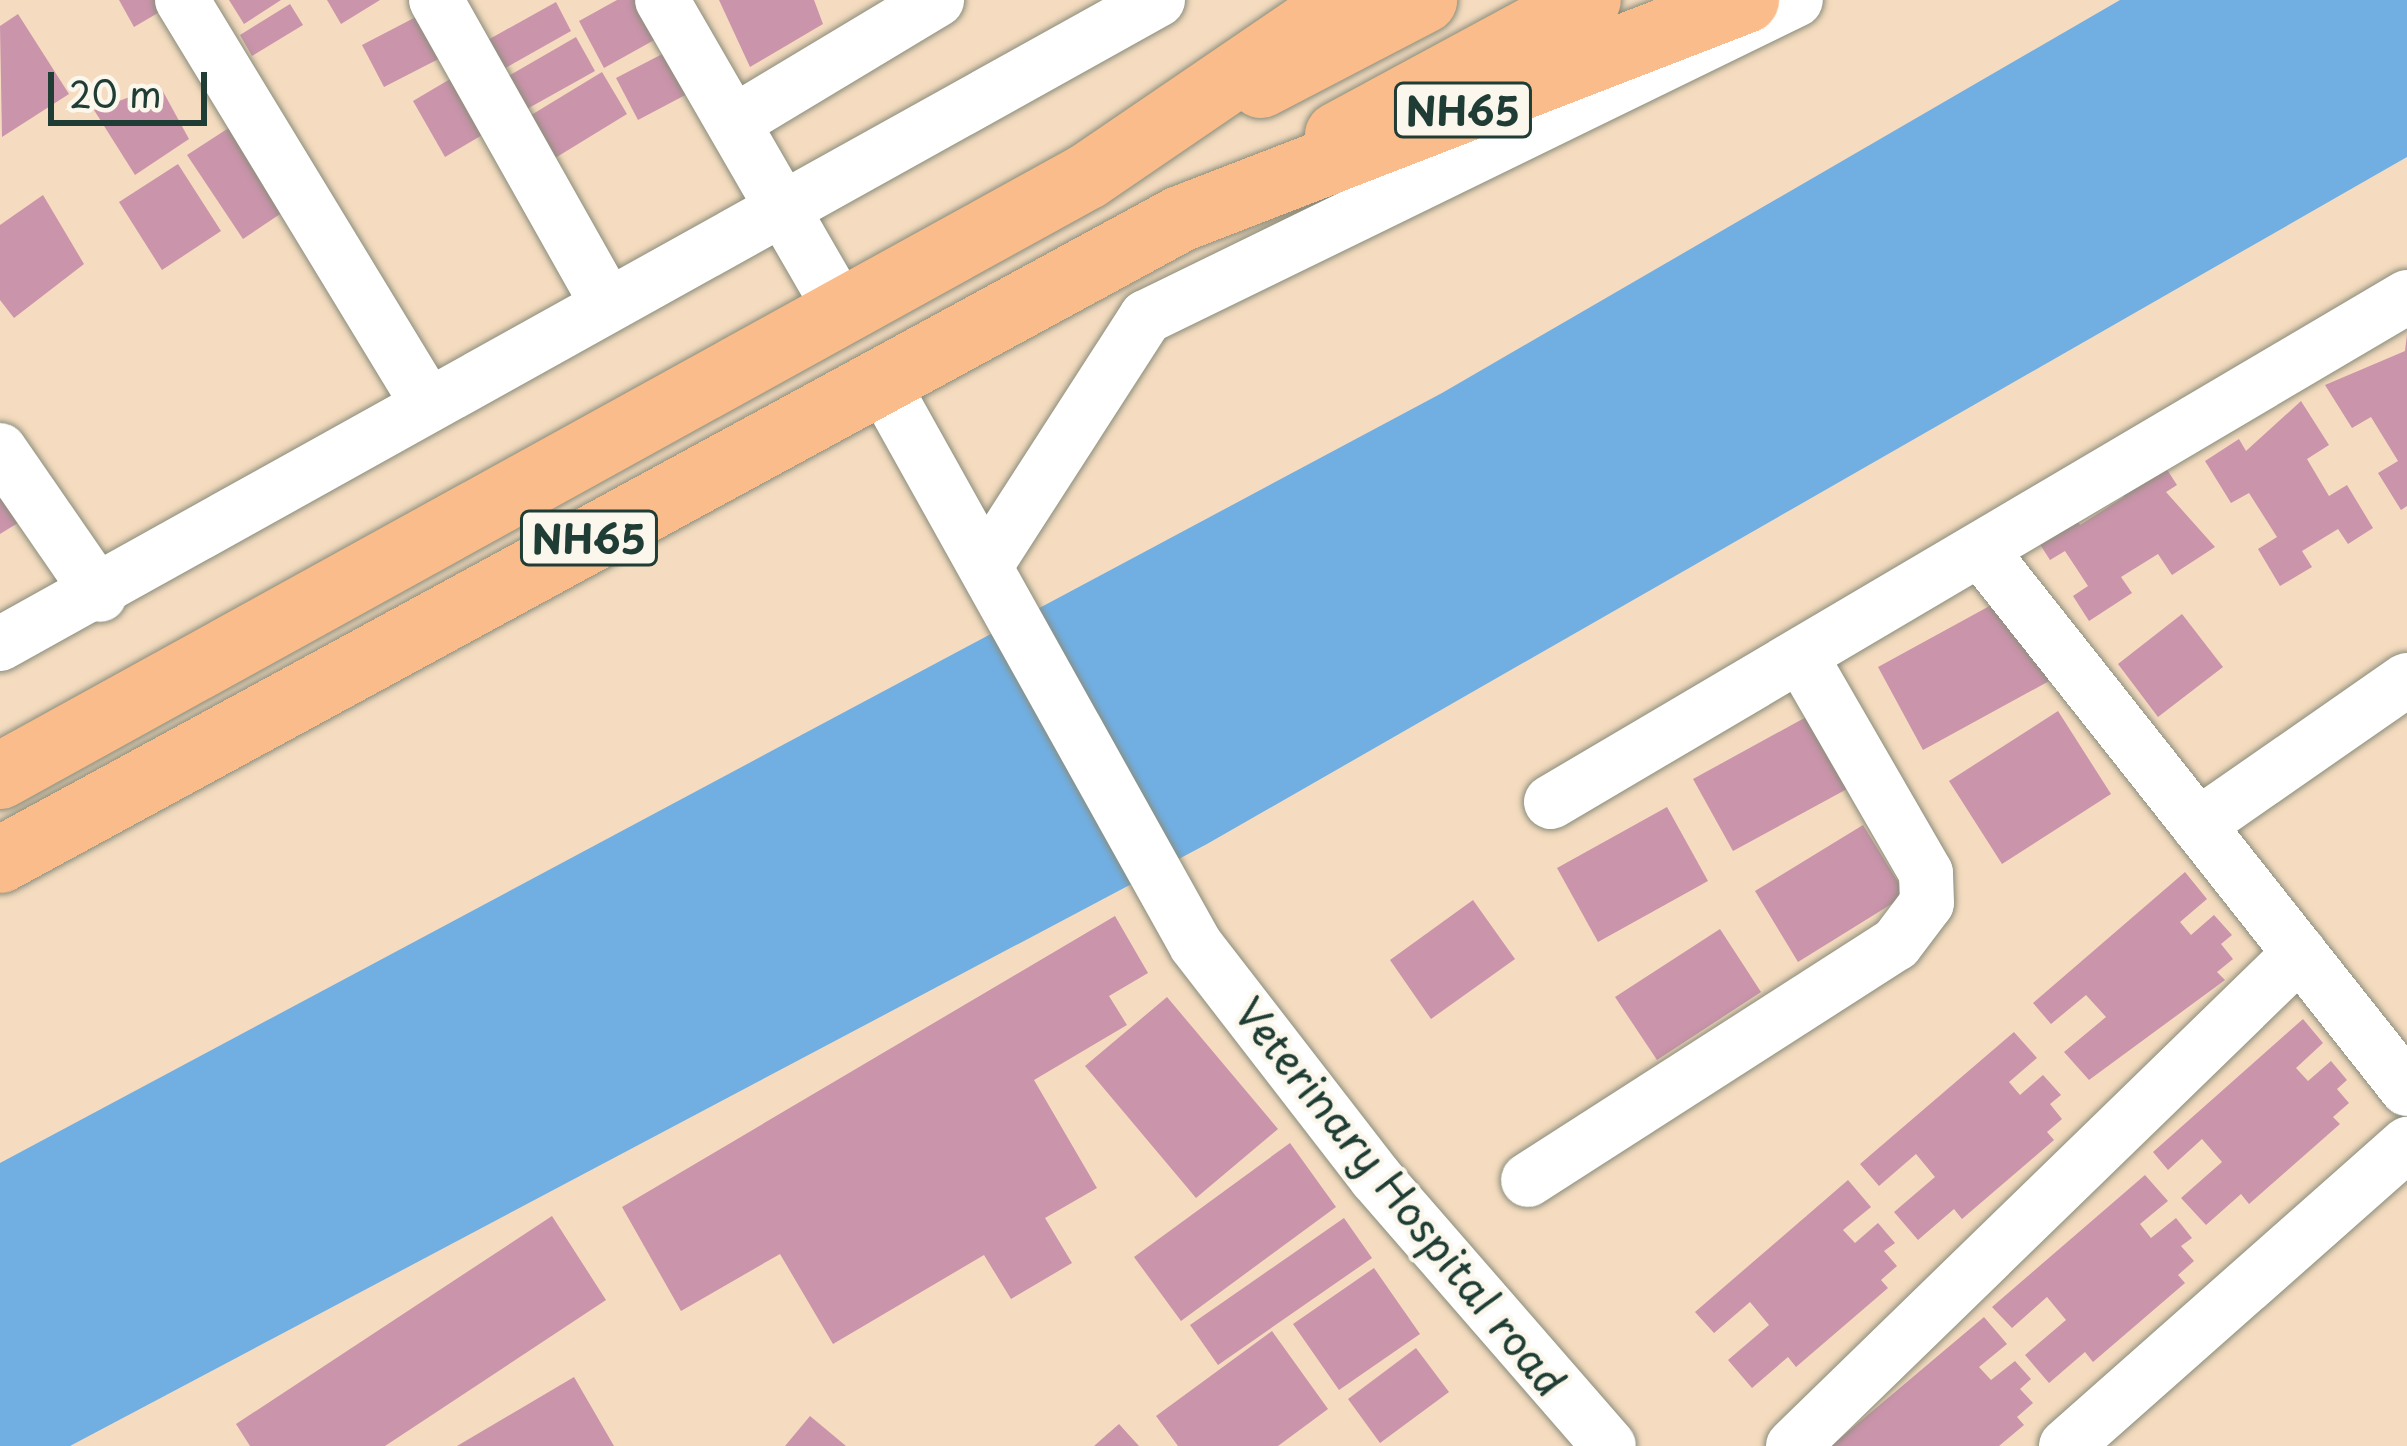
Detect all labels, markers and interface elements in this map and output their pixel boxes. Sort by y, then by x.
scale bar [54,48,213,122]
text: 20 m [69,66,162,120]
road number: NH65 [1391,77,1535,143]
road number: NH65 [517,505,661,571]
street label: Veterinary Hospital road [1225,987,1577,1405]

